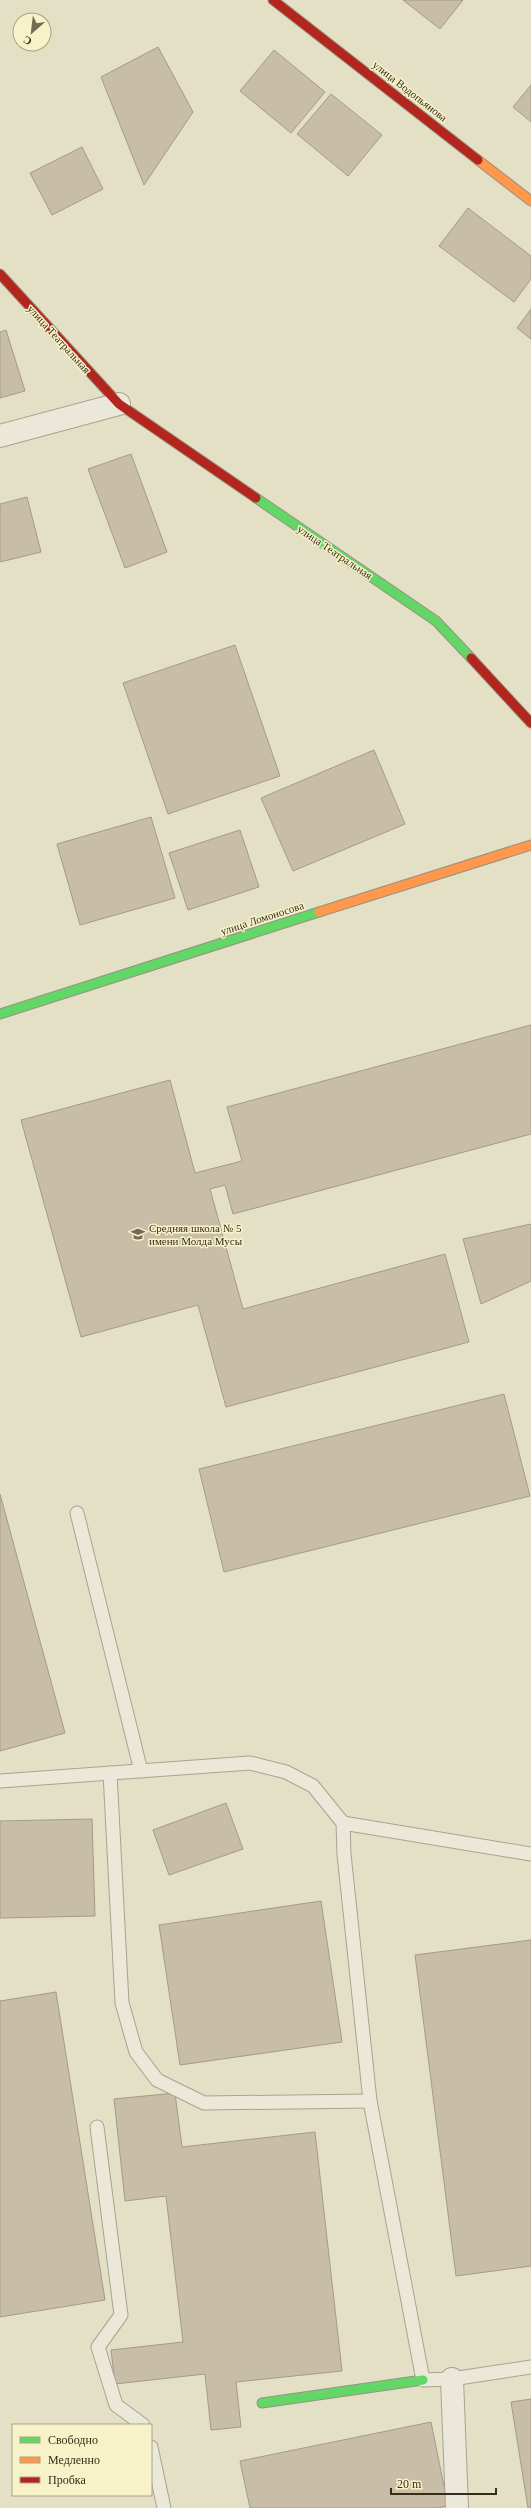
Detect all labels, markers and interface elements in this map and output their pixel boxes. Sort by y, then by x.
north arrow [12,12,52,52]
text: С [21,34,34,48]
street label: улица Водопьянова [371,58,450,124]
street label: улица Театральная [25,302,93,376]
street label: улица Театральная [295,523,375,581]
street label: улица Ломоносова [219,899,305,937]
place label: Средняя школа № 5 имени Молда Мусы [149,1222,243,1247]
school or university icon: Средняя школа № 5 имени Молда Мусы [130,1226,146,1242]
legend [12,2424,152,2496]
text: Свободно [48,2433,98,2447]
text: Медленно [48,2453,100,2467]
scale bar [391,2470,496,2496]
text: Пробка [48,2473,86,2487]
text: 20 m [397,2477,422,2491]

